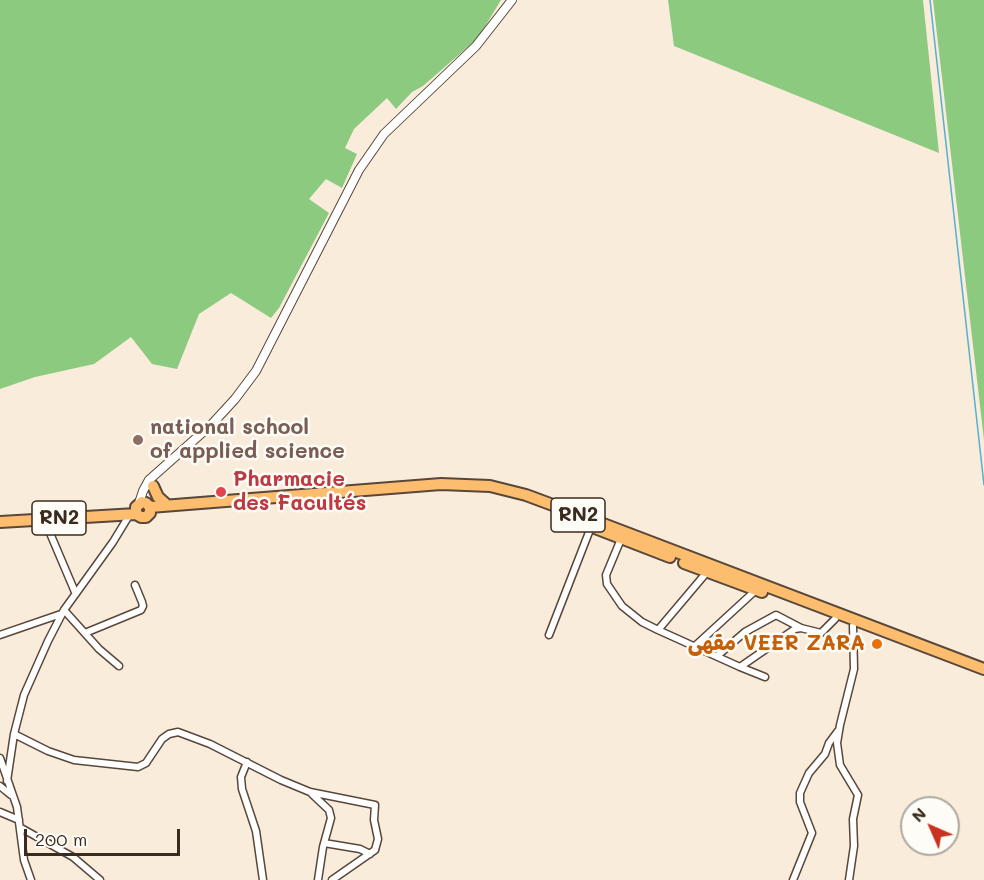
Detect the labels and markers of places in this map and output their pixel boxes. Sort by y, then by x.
place label: national school of applied science [150,415,345,465]
marker: national school of applied science [131,433,145,447]
place label: Pharmacie des Facultés [233,467,366,517]
marker: Pharmacie des Facultés [214,485,228,499]
place label: مقهى VEER ZARA [688,631,865,657]
marker: مقهى VEER ZARA [870,637,884,651]

